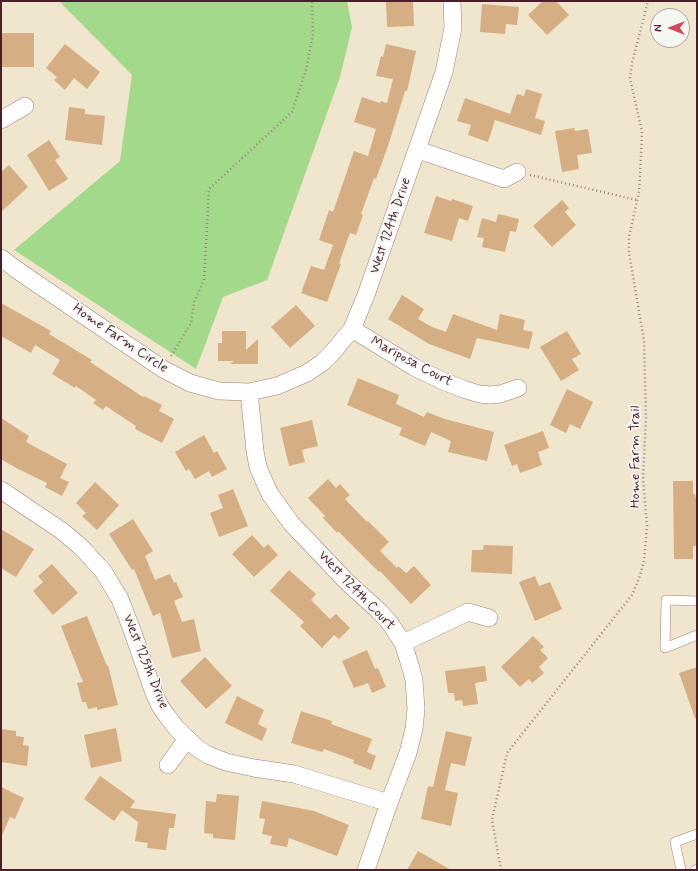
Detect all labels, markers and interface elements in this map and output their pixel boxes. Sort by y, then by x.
north arrow [650,8,690,48]
text: N [652,24,666,32]
street label: West 124th Drive [367,176,415,276]
street label: Home Farm Circle [69,301,171,377]
street label: Mariposa Court [367,333,455,391]
street label: Home Farm Trail [628,406,644,508]
street label: West 124th Court [314,548,398,634]
street label: West 125th Drive [118,612,172,712]

